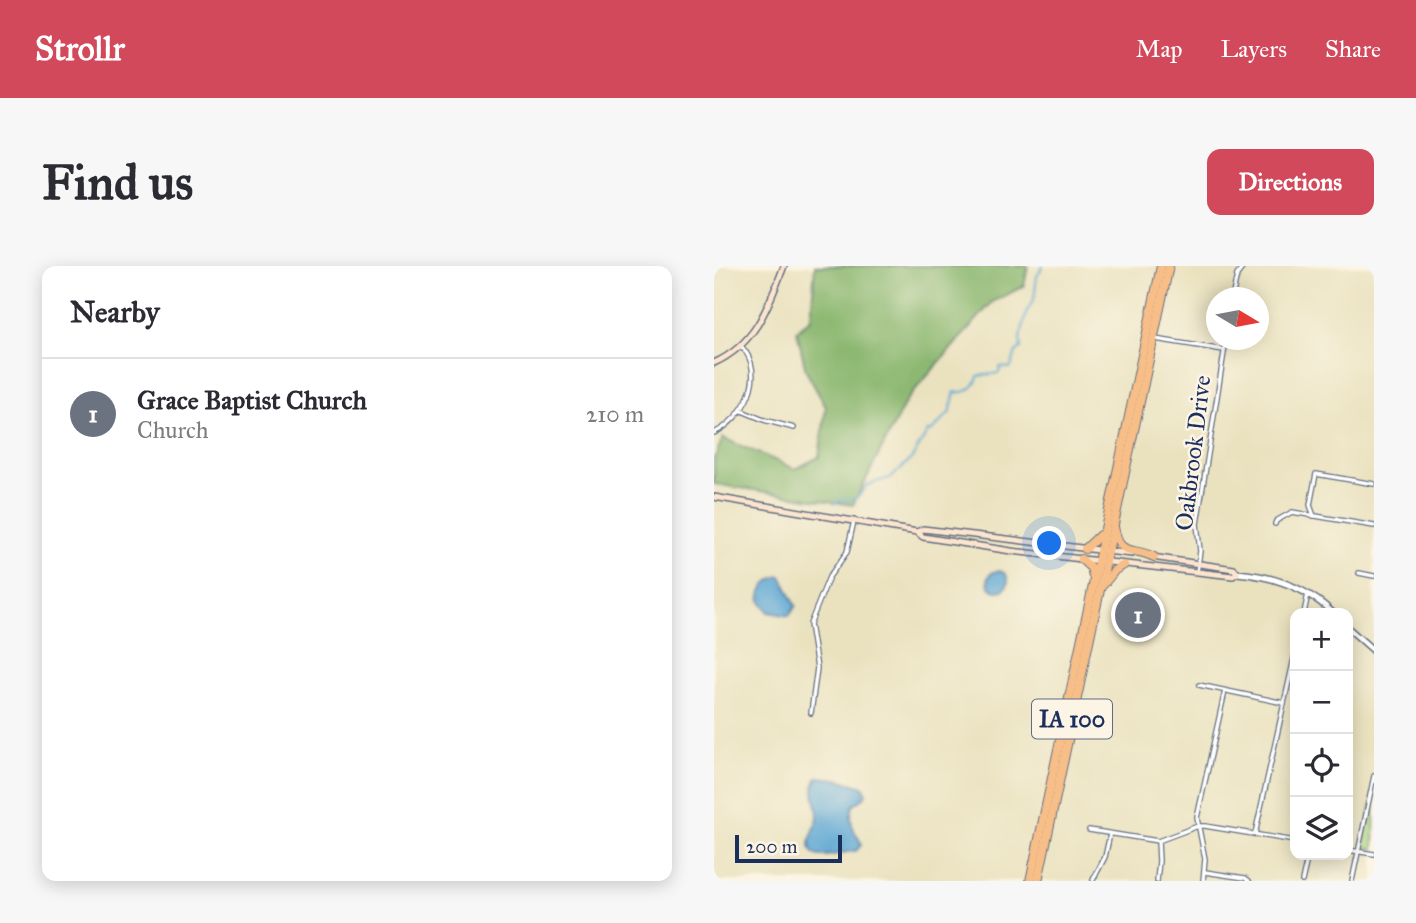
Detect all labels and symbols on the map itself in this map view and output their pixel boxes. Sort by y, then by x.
north arrow [1206,287,1269,350]
street label: Oakbrook Drive [1169,374,1217,532]
your location [1032,526,1066,560]
pin: 1 [1115,589,1161,641]
road number: IA 100 [1032,699,1112,738]
scale bar [735,832,842,864]

